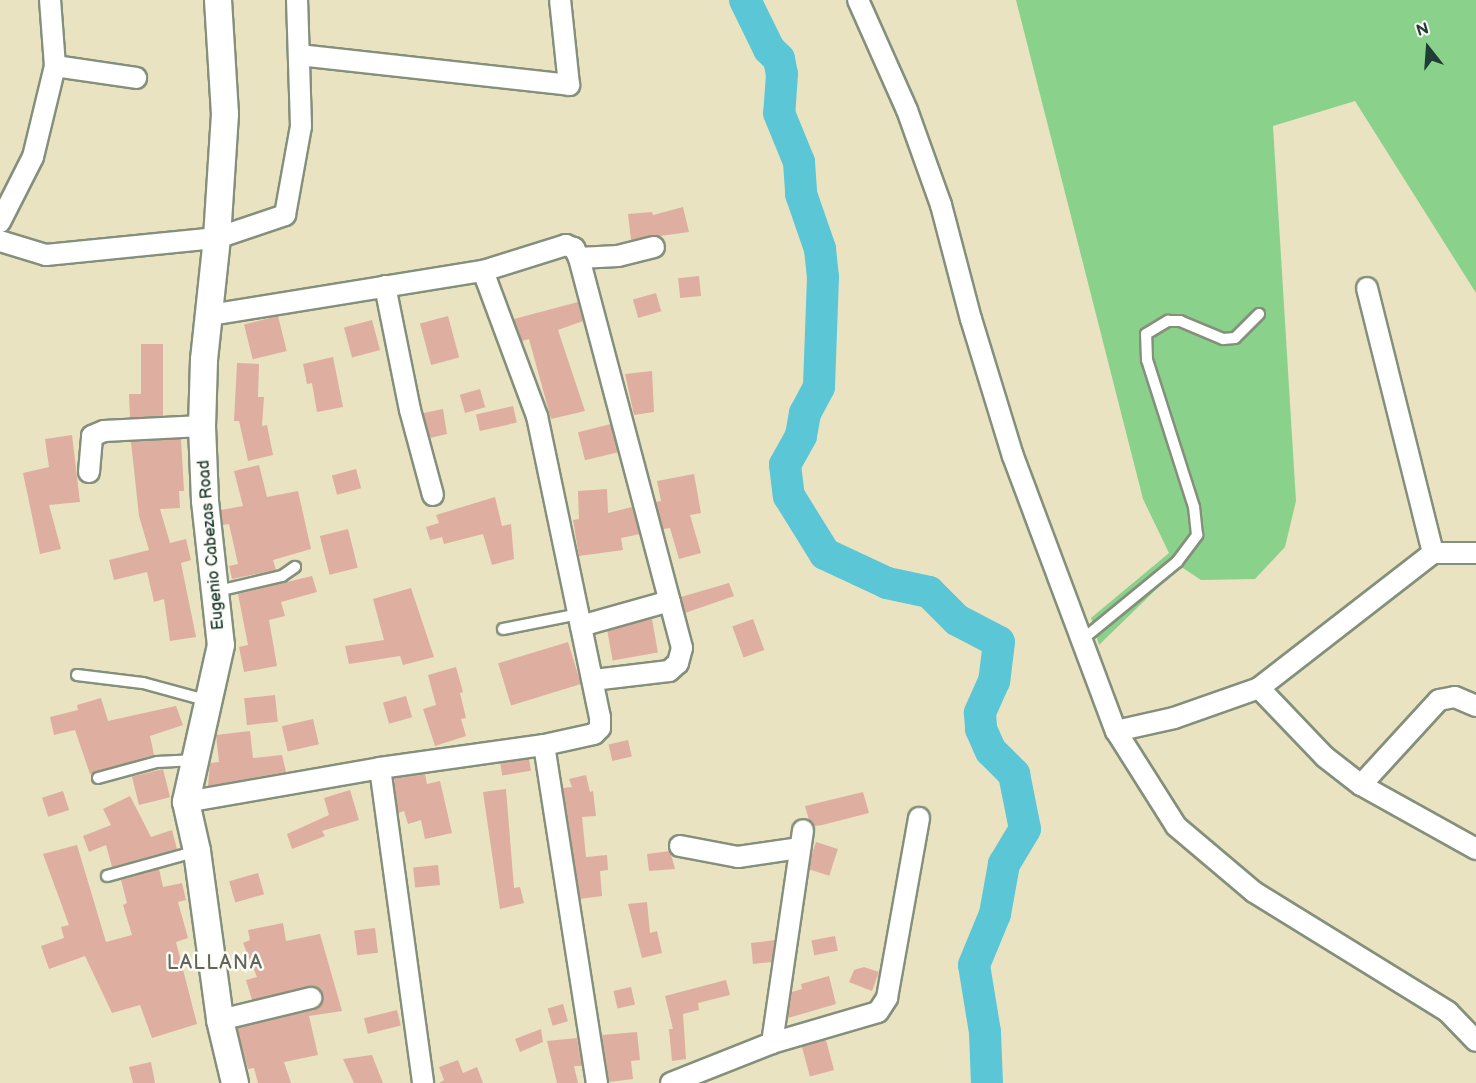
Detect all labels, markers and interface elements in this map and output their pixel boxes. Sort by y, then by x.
north arrow [1398,18,1458,78]
text: N [1414,19,1431,41]
street label: Eugenio Cabezas Road [195,459,229,631]
district label: LALLANA [167,951,263,975]

